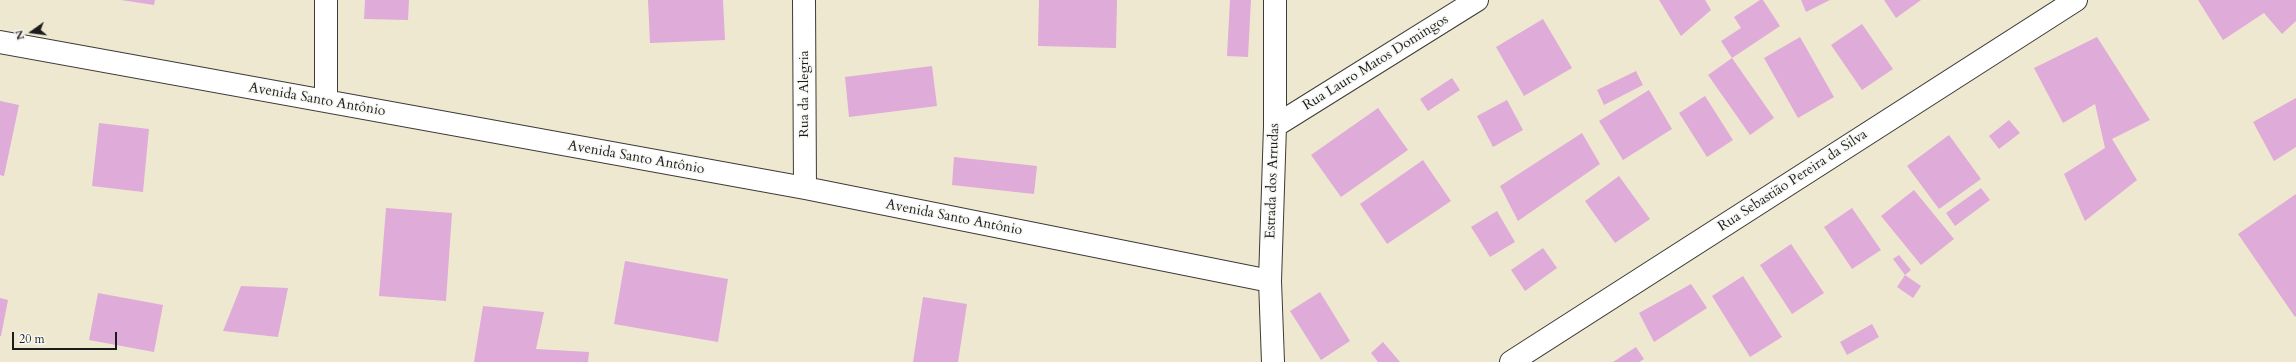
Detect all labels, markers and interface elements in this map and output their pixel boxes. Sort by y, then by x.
street label: Rua Lauro Matos Domingos [1300,11,1452,115]
north arrow [12,12,52,52]
text: N [11,29,28,41]
street label: Rua da Alegria [797,50,813,138]
street label: Avenida Santo Antônio [247,80,387,120]
street label: Estrada dos Arrudas [1263,123,1283,239]
street label: Rua Sebastião Pereira da Silva [1715,126,1871,236]
street label: Avenida Santo Antônio [566,138,706,178]
street label: Avenida Santo Antônio [884,197,1024,239]
scale bar [14,324,119,350]
text: 20 m [19,331,45,347]

